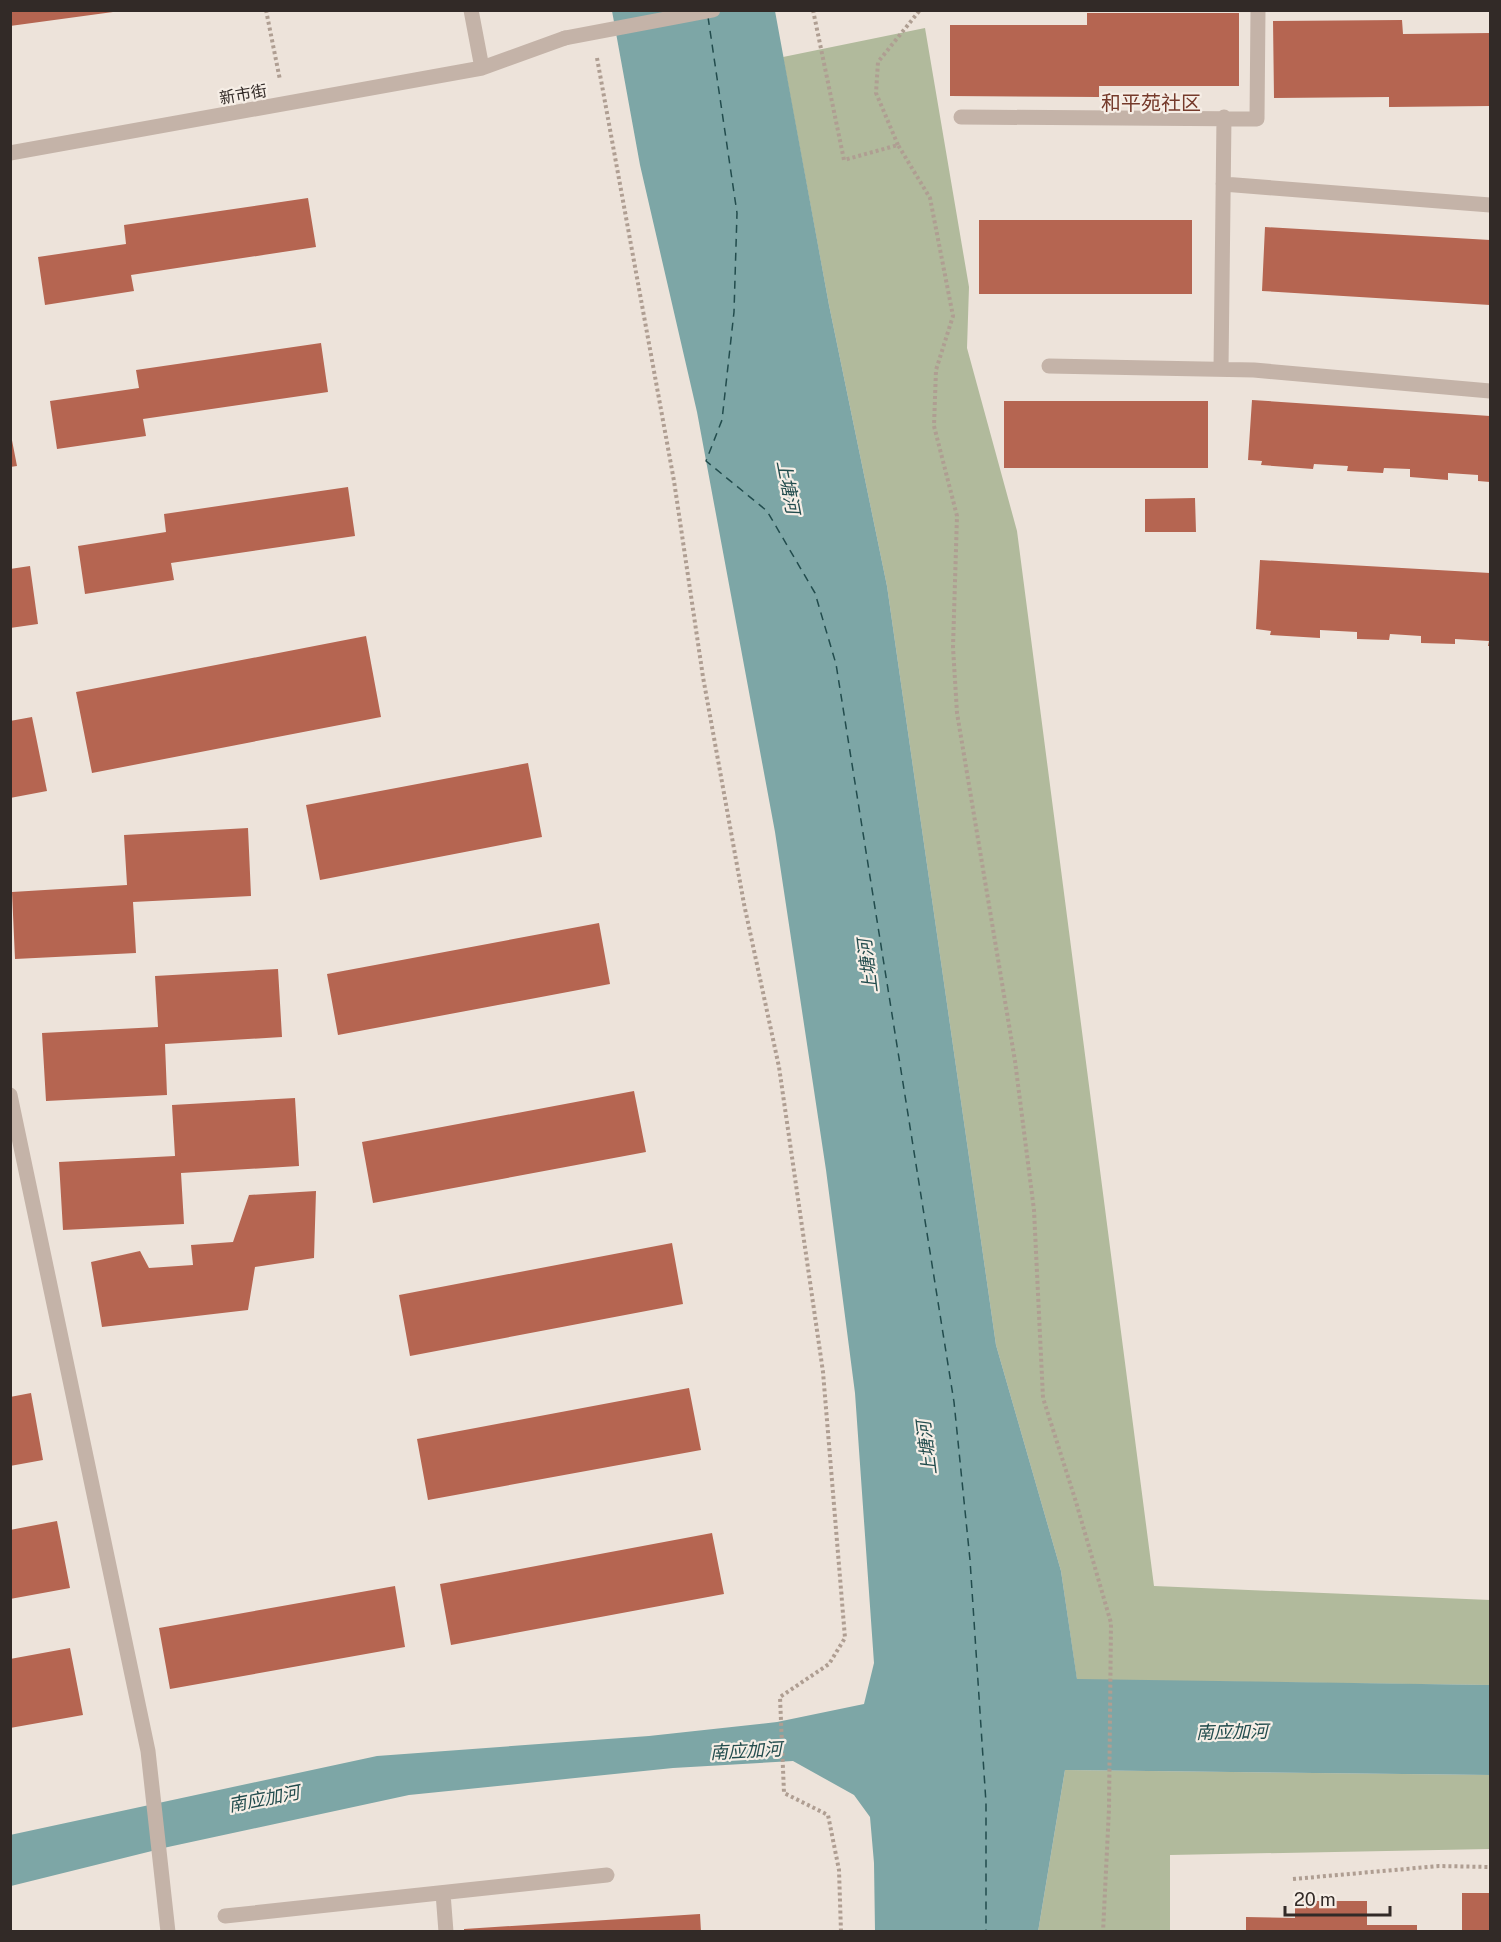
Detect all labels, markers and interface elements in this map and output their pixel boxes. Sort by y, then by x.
street label: 新市街 [218,81,268,108]
district label: 和平苑社区 [1101,91,1201,115]
water label: 上塘河 [773,458,805,518]
water label: 上塘河 [853,935,881,994]
water label: 上塘河 [912,1417,940,1476]
water label: 南应加河 [1196,1720,1271,1743]
water label: 南应加河 [709,1738,785,1763]
water label: 南应加河 [227,1781,304,1816]
scale bar [1285,1879,1390,1917]
text: 20 m [1294,1889,1336,1910]

